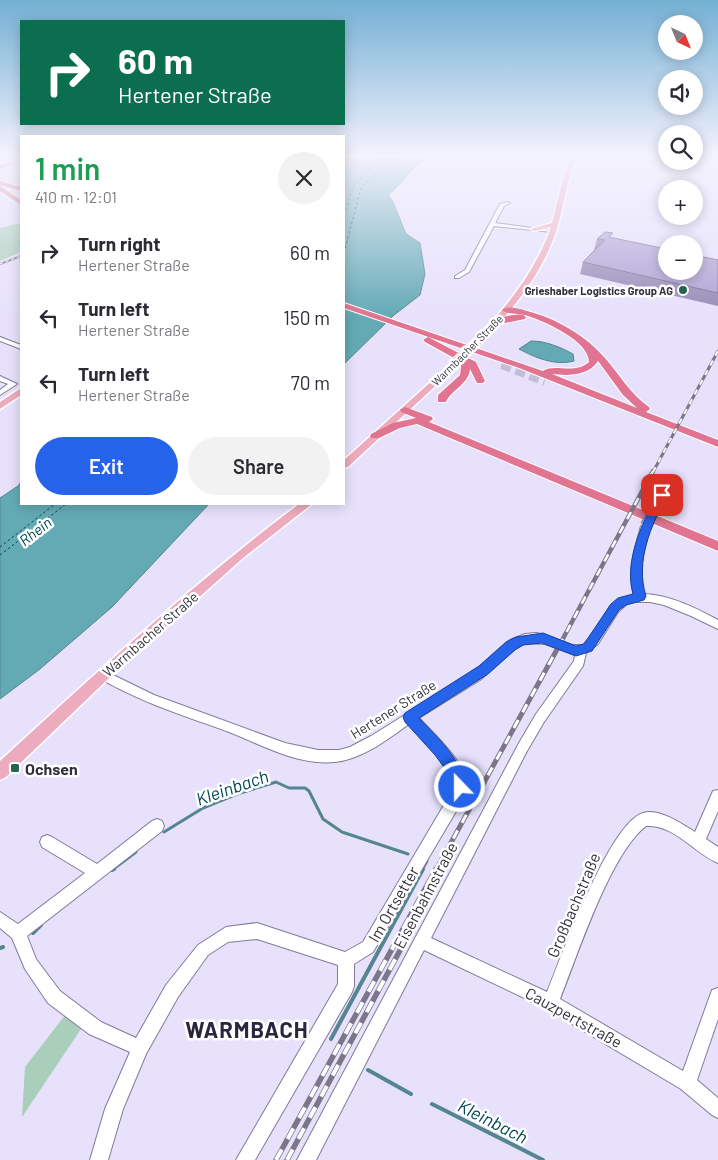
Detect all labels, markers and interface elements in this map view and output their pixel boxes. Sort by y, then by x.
north arrow [658,15,702,60]
map controls [658,15,703,280]
text: 60 m [118,39,193,81]
icon: right [35,40,100,105]
button: sound [658,70,703,115]
text: Hertener Straße [118,81,272,107]
button: search [658,125,703,170]
text: 1 min [35,150,100,186]
button: close [278,152,330,204]
button: + [658,180,703,225]
text: 410 m · 12:01 [35,187,117,206]
text: Turn right [78,232,160,255]
button: − [658,235,703,280]
icon: right [35,239,63,267]
text: 60 m [290,241,330,264]
text: Hertener Straße [78,255,190,274]
place label: Grieshaber Logistics Group AG [525,284,673,297]
marker: Grieshaber Logistics Group AG [677,284,689,296]
text: Turn left [78,297,149,320]
icon: left [35,304,63,332]
text: 150 m [283,306,330,329]
street label: Warmbacher Straße [429,312,505,388]
text: Hertener Straße [78,320,190,339]
text: Turn left [78,362,149,385]
icon: left [35,369,63,397]
text: 70 m [291,371,330,394]
text: Hertener Straße [78,385,190,404]
button: Exit [35,437,178,495]
button: Share [188,437,330,495]
pin [641,474,683,516]
icon: arrive [648,481,676,509]
water label: Rhein [15,513,55,549]
street label: Warmbacher Straße [99,588,201,680]
street label: Hertener Straße [347,676,439,742]
place label: Ochsen [25,759,78,778]
position arrow [433,760,485,812]
marker: Ochsen [9,762,21,774]
water label: Kleinbach [193,764,271,810]
street label: Eisenbahnstraße [389,839,461,951]
street label: Großbachstraße [542,850,604,960]
street label: Im Ortsetter [364,863,422,945]
street label: Cauzpertstraße [522,983,626,1051]
district label: WARMBACH [185,1016,309,1042]
water label: Kleinbach [454,1094,532,1148]

